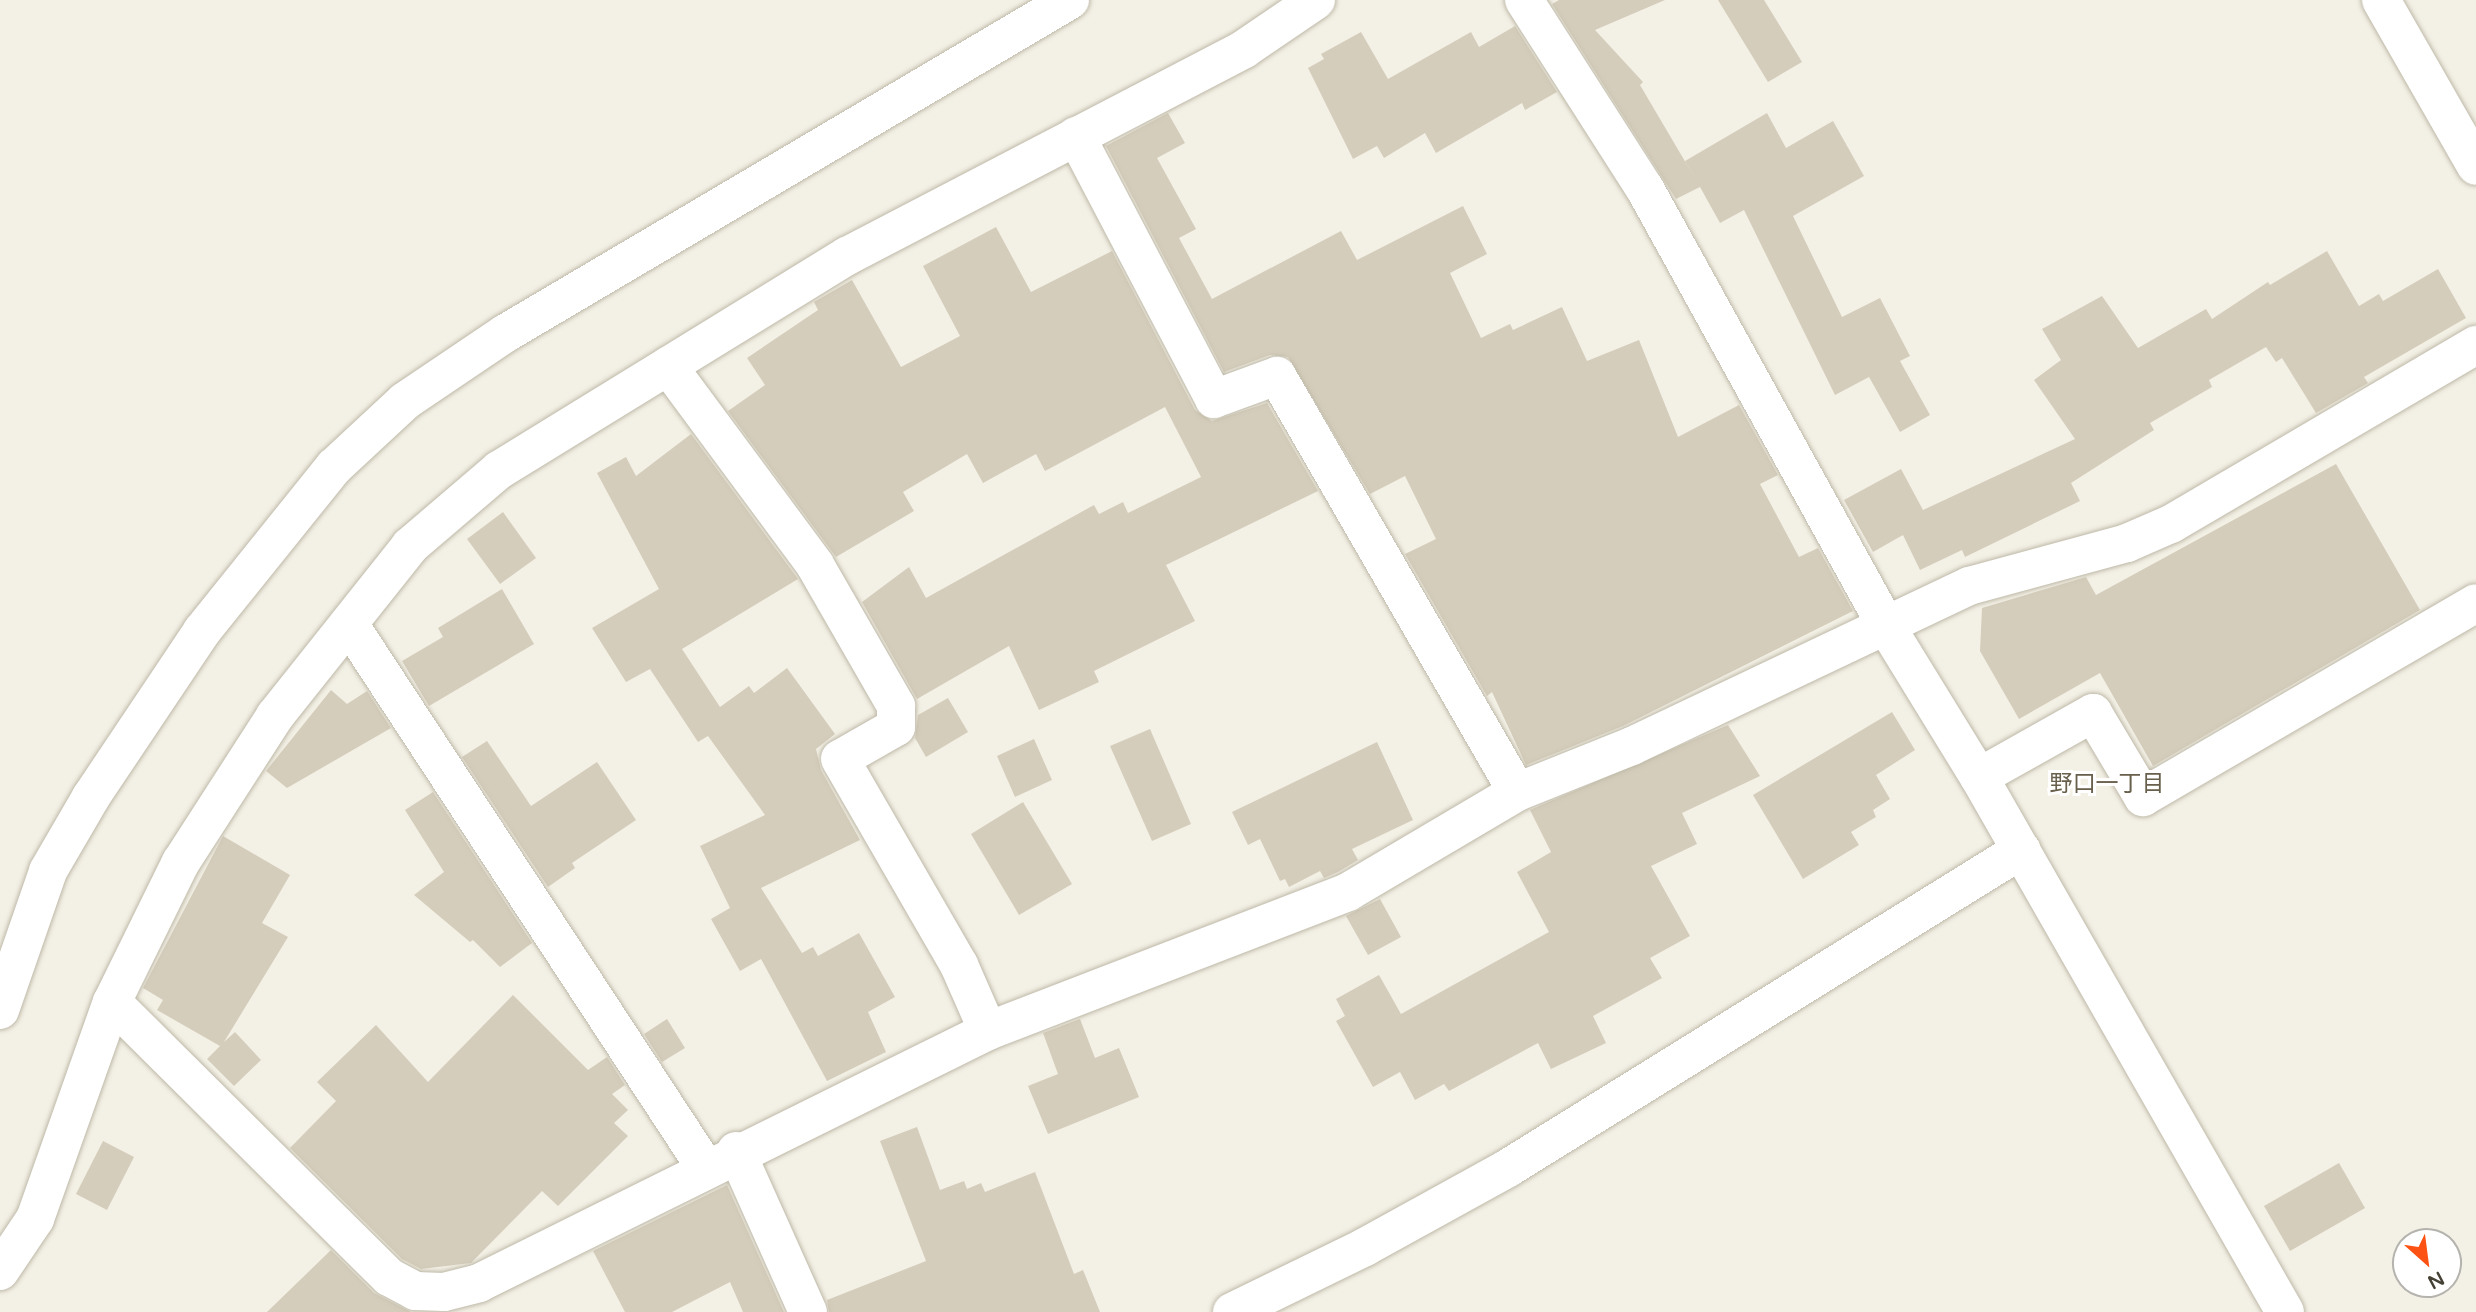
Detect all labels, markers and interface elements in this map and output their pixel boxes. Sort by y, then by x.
district label: 野口一丁目 [2050,770,2164,798]
north arrow [2392,1228,2462,1298]
text: N [2424,1266,2448,1293]

